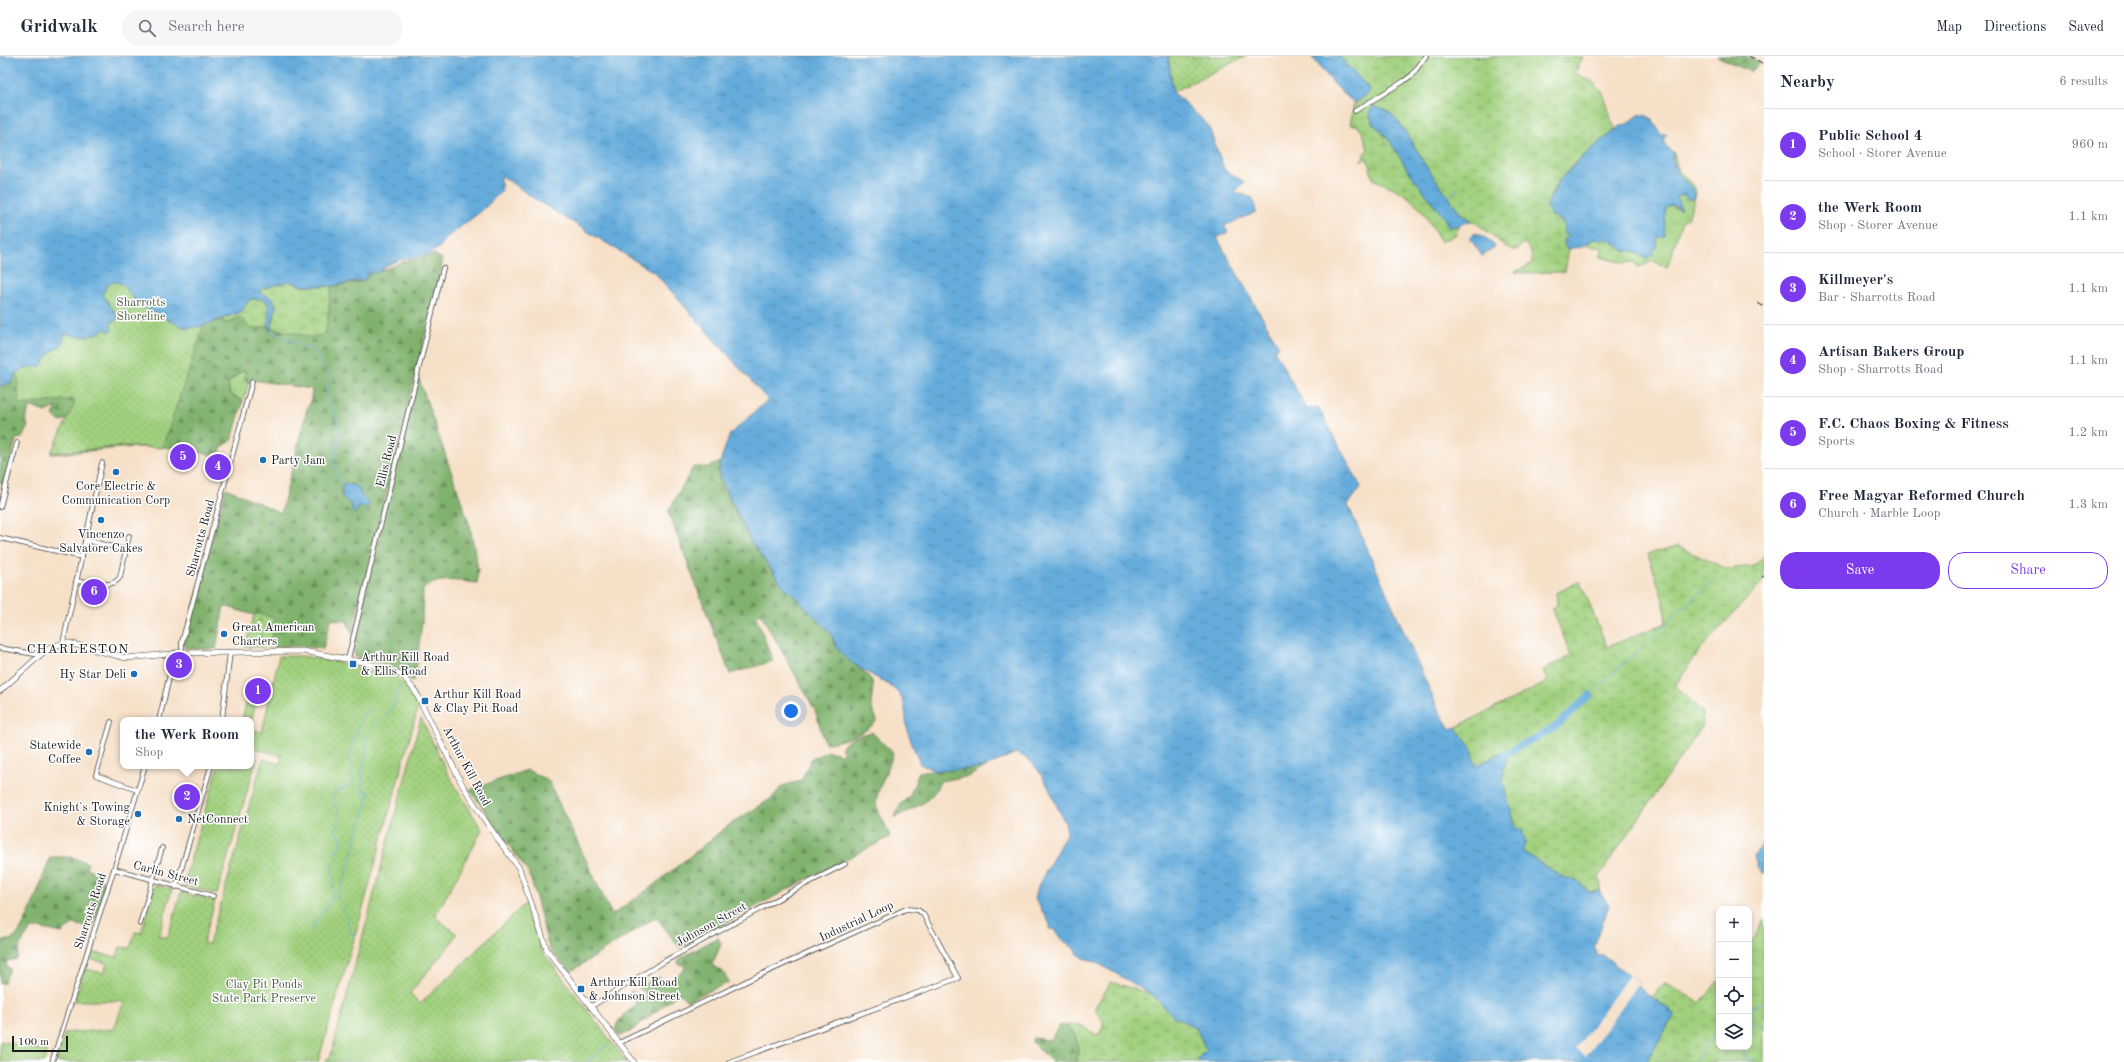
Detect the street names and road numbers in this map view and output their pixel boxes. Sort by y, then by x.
street label: Ellis Road [375,434,399,489]
street label: Sharrotts Road [185,498,217,578]
street label: Arthur Kill Road [440,725,492,808]
street label: Carlin Street [132,859,200,888]
street label: Sharrotts Road [73,872,109,951]
street label: Industrial Loop [818,900,895,944]
street label: Johnson Street [674,901,749,949]

